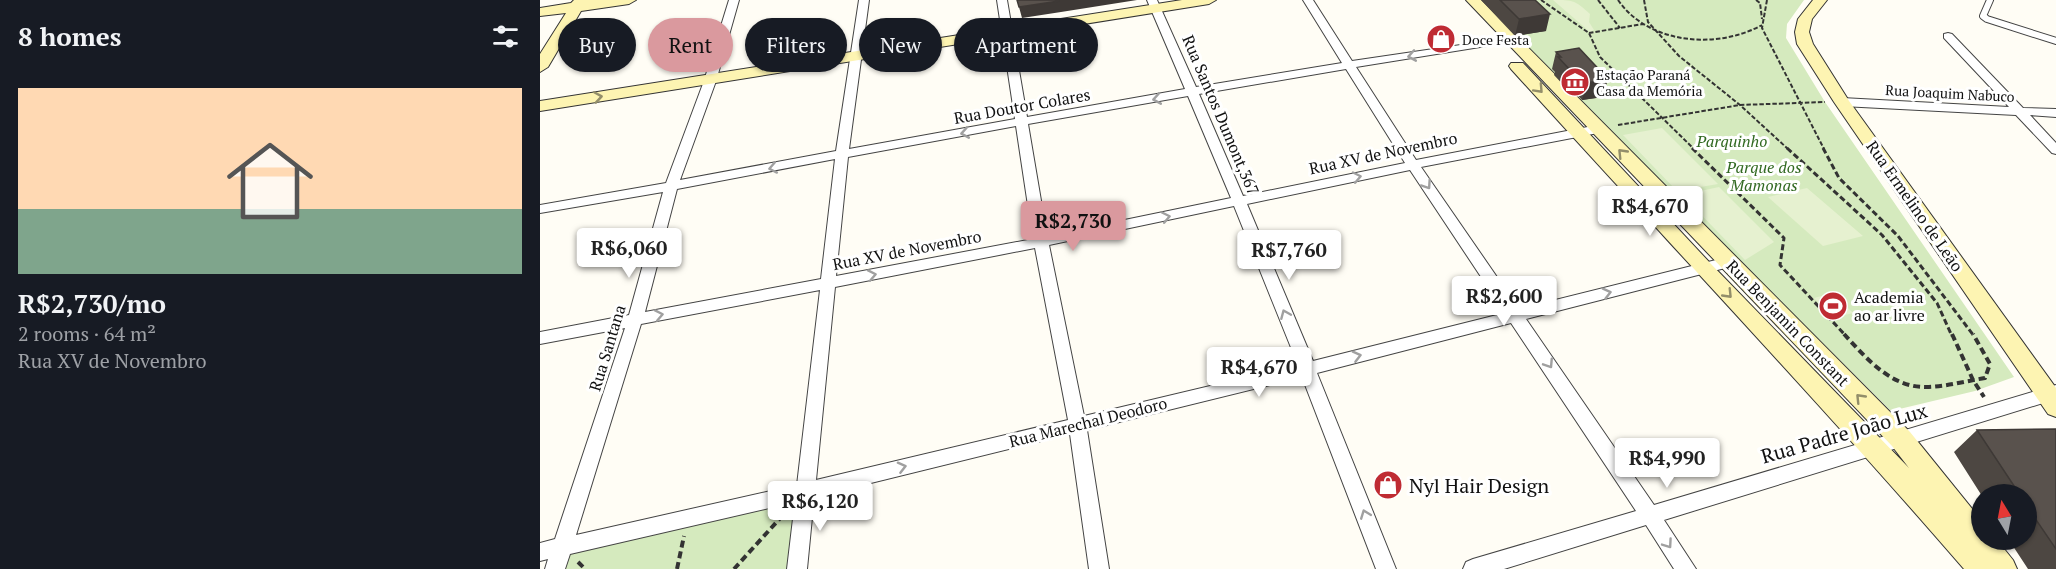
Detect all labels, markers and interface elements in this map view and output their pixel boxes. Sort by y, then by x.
chip: Buy [558,18,636,72]
chip: Rent [648,18,733,72]
chip: Filters [745,18,847,72]
chip: New [859,18,942,72]
chip: Apartment [954,18,1098,72]
text: 8 homes [18,19,122,53]
icon: filters [489,20,522,53]
shop icon: Doce Festa [1425,23,1457,55]
place label: Doce Festa [1462,30,1529,49]
street label: Rua Santos Dumont,367 [1177,32,1265,198]
one-way arrow [1407,49,1416,61]
place label: Estação Paraná Casa da Memória [1596,65,1703,100]
museum icon: Estação Paraná Casa da Memória [1559,66,1591,98]
street label: Rua Joaquim Nabuco [1885,80,2015,106]
one-way arrow [1531,81,1542,92]
street label: Rua Doutor Colares [952,83,1092,129]
one-way arrow [593,92,602,104]
one-way arrow [1153,92,1163,105]
one-way arrow [961,126,971,139]
icon: home [216,127,324,235]
street label: Rua XV de Novembro [1307,127,1459,179]
park label: Parquinho [1696,130,1767,152]
street label: Rua Ermelino de Leão [1862,136,1969,276]
one-way arrow [1618,149,1629,160]
park label: Parque dos Mamonas [1725,156,1802,196]
one-way arrow [769,161,779,174]
one-way arrow [1351,171,1361,184]
one-way arrow [1420,178,1431,189]
pin: R$4,670 [1595,186,1705,237]
text: R$4,670 [1612,192,1688,219]
pin: R$2,730 [1018,201,1128,252]
text: R$2,730 [1035,207,1111,234]
one-way arrow [1161,211,1171,224]
street label: Rua XV de Novembro [831,225,983,275]
pin: R$6,060 [574,228,684,279]
pin: R$7,760 [1234,230,1344,281]
text: R$6,060 [591,234,667,261]
text: R$7,760 [1251,236,1327,263]
street label: Rua Benjamin Constant [1722,255,1854,391]
one-way arrow [866,269,876,282]
pin: R$2,600 [1449,276,1559,327]
text: R$2,600 [1466,282,1542,309]
text: R$2,730/mo [18,286,166,320]
place label: Academia ao ar livre [1854,286,1925,326]
one-way arrow [1721,287,1732,297]
one-way arrow [1602,288,1612,301]
sports icon: Academia ao ar livre [1817,290,1849,322]
street label: Rua Santana [583,302,631,394]
one-way arrow [654,309,664,322]
one-way arrow [1280,309,1292,320]
text: 2 rooms · 64 m² [18,320,156,347]
text: Rua XV de Novembro [18,347,207,374]
pin: R$4,670 [1204,347,1314,398]
one-way arrow [1352,351,1362,364]
text: R$4,670 [1221,353,1297,380]
one-way arrow [1541,358,1553,368]
street label: Rua Marechal Deodoro [1007,392,1169,452]
one-way arrow [1857,394,1868,405]
street label: Rua Padre João Lux [1758,396,1931,470]
pin: R$4,990 [1612,438,1722,489]
text: R$4,990 [1629,444,1705,471]
one-way arrow [897,462,907,475]
shop icon: Nyl Hair Design [1372,469,1404,501]
place label: Nyl Hair Design [1409,472,1549,499]
pin: R$6,120 [765,481,875,532]
north arrow [1971,484,2037,550]
map controls [1971,484,2037,550]
text: R$6,120 [782,487,858,514]
one-way arrow [1360,510,1372,521]
one-way arrow [1661,537,1672,548]

